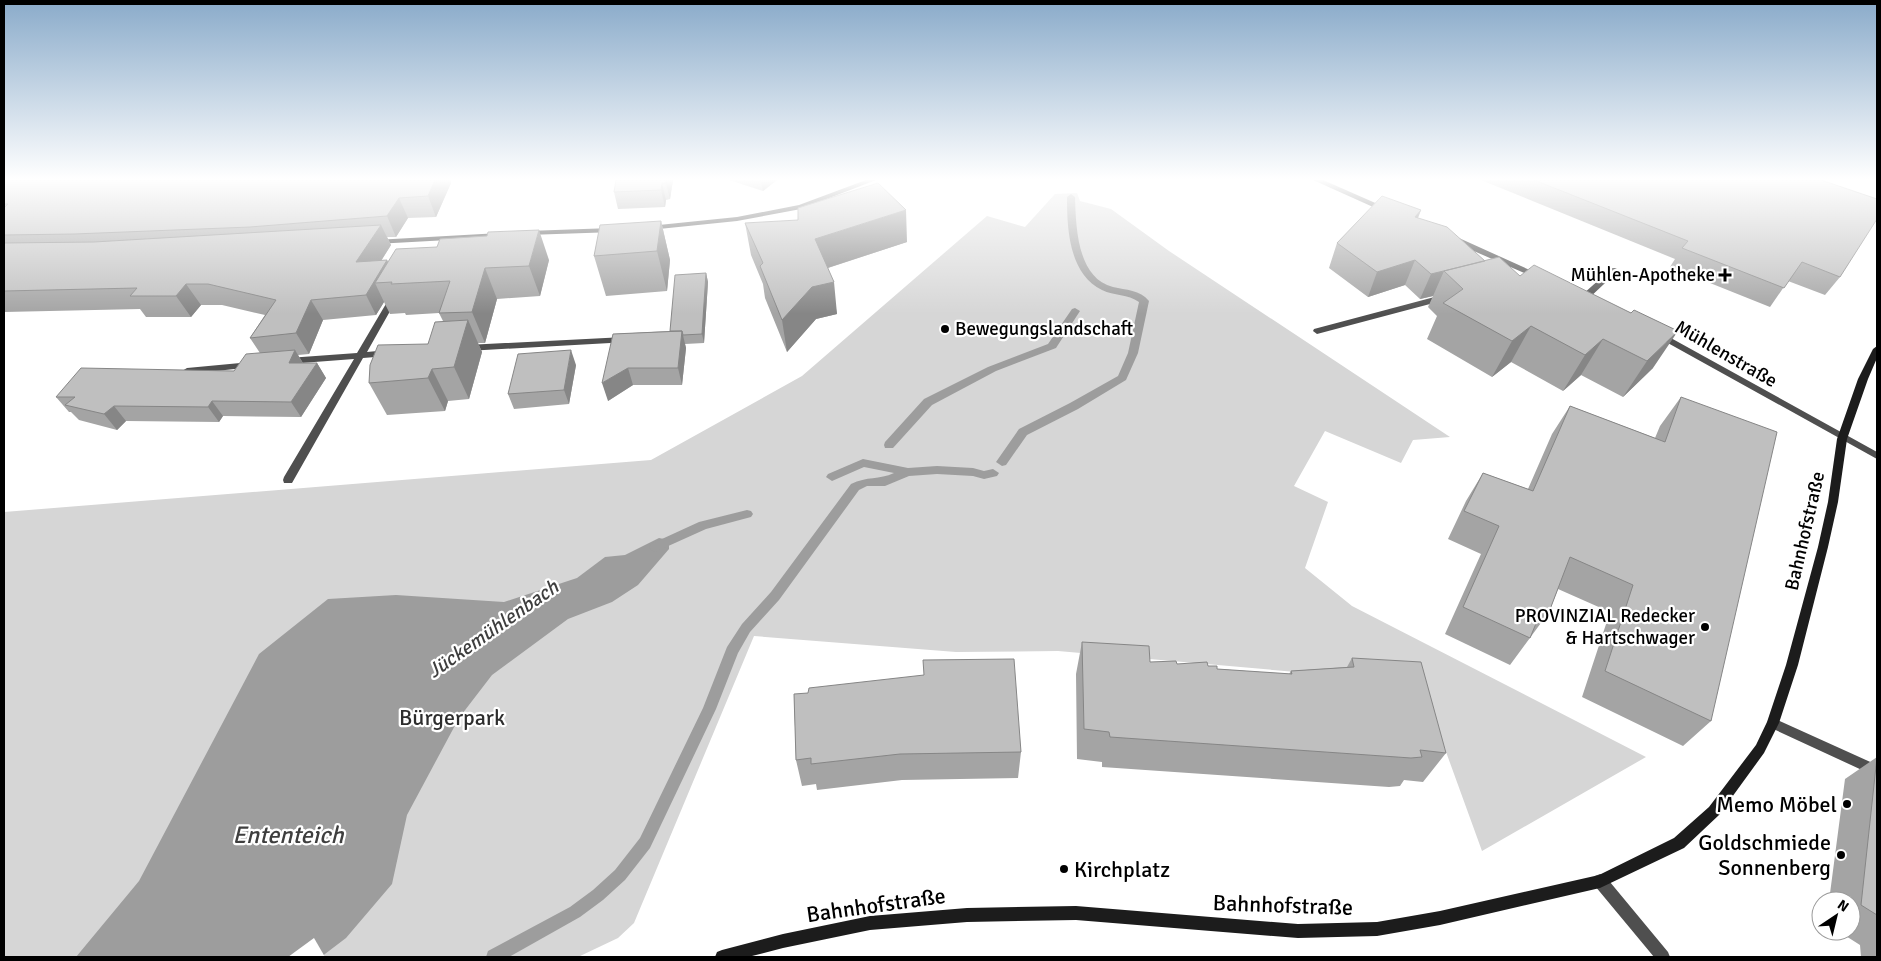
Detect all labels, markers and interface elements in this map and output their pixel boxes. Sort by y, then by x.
place label: Mühlen-Apotheke [1570,263,1715,287]
marker: Mühlen-Apotheke [1719,269,1731,281]
street label: Mühlenstraße [1671,315,1781,393]
place label: Bewegungslandschaft [955,317,1133,341]
marker: Bewegungslandschaft [939,323,951,335]
street label: Bahnhofstraße [1780,469,1830,593]
water label: Jückemühlenbach [423,574,564,683]
place label: PROVINZIAL Redecker & Hartschwager [1515,604,1695,650]
marker: PROVINZIAL Redecker & Hartschwager [1699,621,1711,633]
park label: Bürgerpark [399,704,505,731]
place label: Memo Möbel [1716,791,1837,818]
marker: Memo Möbel [1841,798,1853,810]
water label: Ententeich [232,820,344,850]
place label: Goldschmiede Sonnenberg [1698,829,1831,881]
marker: Goldschmiede Sonnenberg [1835,849,1847,861]
place label: Kirchplatz [1074,856,1170,883]
marker: Kirchplatz [1058,863,1070,875]
street label: Bahnhofstraße [805,882,947,928]
street label: Bahnhofstraße [1212,889,1354,921]
north arrow [1811,891,1861,941]
text: N [1834,896,1852,916]

